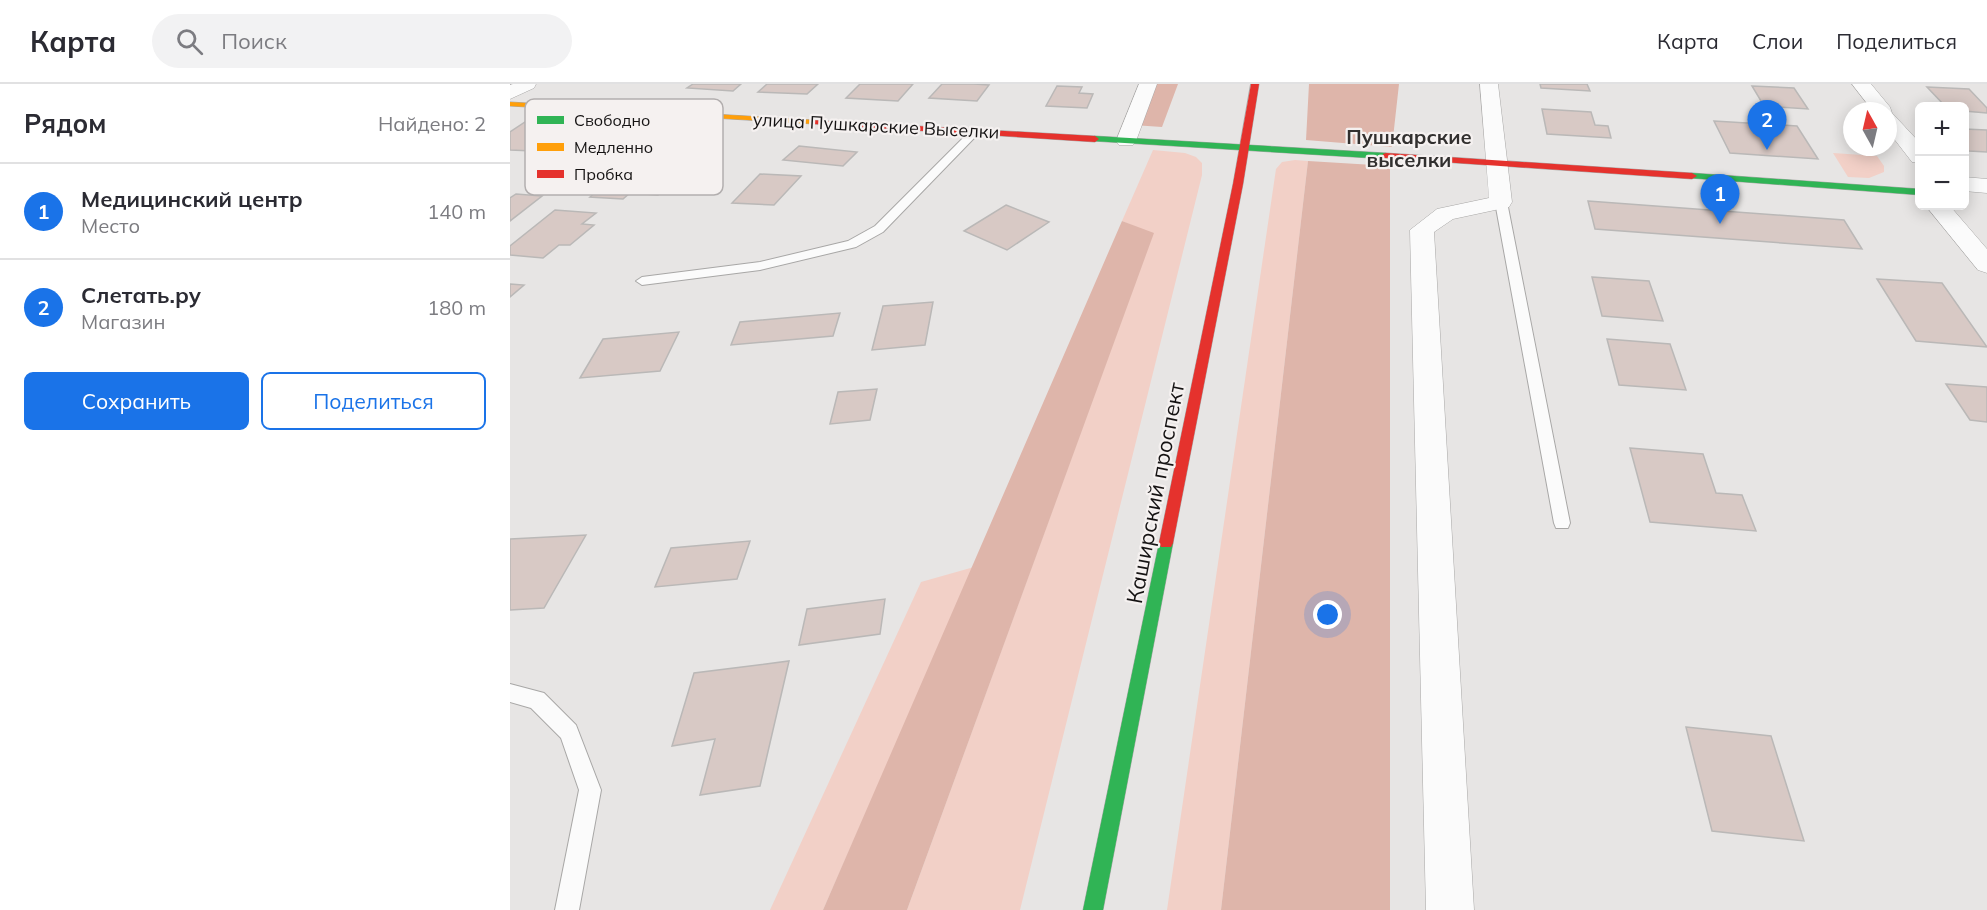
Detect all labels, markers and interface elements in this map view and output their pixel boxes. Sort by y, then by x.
search box [152,14,572,68]
text: Карта [30,24,116,59]
icon: search [173,25,206,58]
text: Поиск [221,27,287,55]
text: Карта [1657,28,1719,54]
text: Слои [1752,28,1803,54]
text: Поделиться [1836,28,1957,54]
legend [525,99,723,195]
pin: 2 [1748,100,1786,150]
north arrow [1843,102,1897,156]
map controls [1915,102,1969,210]
button: + [1915,102,1969,156]
text: Рядом [24,107,107,140]
street label: улица Пушкарские Выселки [752,108,1000,143]
text: Свободно [574,110,650,130]
text: Найдено: 2 [378,111,486,136]
district label: Пушкарские выселки [1346,124,1472,172]
text: Медленно [574,137,653,157]
button: − [1915,156,1969,210]
text: Пробка [574,164,633,184]
pin: 1 [1700,174,1740,224]
text: Медицинский центр [81,185,303,213]
text: 1 [38,199,50,224]
text: 140 m [427,199,486,224]
text: Место [81,213,140,238]
text: Слетать.ру [81,281,201,309]
text: 2 [38,295,50,320]
text: 180 m [427,295,486,320]
text: Магазин [81,309,165,334]
button: Сохранить [24,372,249,430]
button: Поделиться [261,372,486,430]
street label: Каширский проспект [1120,380,1190,606]
your location [1313,600,1342,629]

